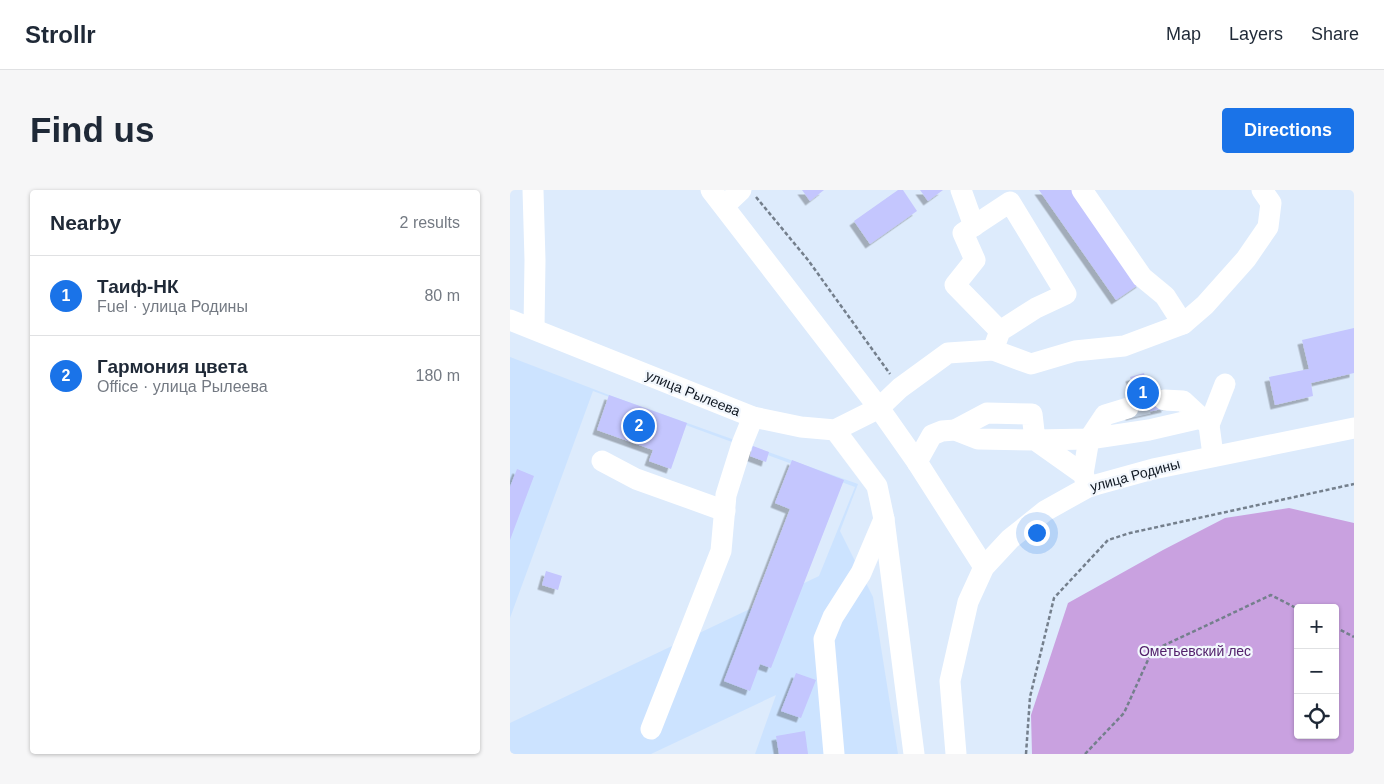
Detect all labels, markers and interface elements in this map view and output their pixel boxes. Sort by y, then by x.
text: Strollr [25,21,96,48]
text: Map [1166,24,1201,44]
text: Layers [1229,24,1283,44]
text: Share [1311,24,1359,44]
button: Directions [1222,108,1354,153]
text: Find us [30,110,154,149]
text: Nearby [50,211,121,234]
text: 2 results [400,214,460,231]
text: Таиф-НК [97,276,179,297]
text: 1 [62,287,70,304]
text: 80 m [424,287,460,304]
text: Fuel · улица Родины [97,298,248,315]
text: Гармония цвета [97,356,248,377]
text: 2 [62,367,70,384]
text: 180 m [416,367,460,384]
street label: улица Рылеева [643,367,743,419]
pin: 1 [1127,374,1159,412]
text: Office · улица Рылеева [97,378,268,395]
pin: 2 [623,407,655,445]
street label: улица Родины [1088,455,1182,495]
your location [1024,520,1050,546]
map controls [1294,604,1339,739]
button: + [1294,604,1339,649]
park label: Ометьевский лес [1139,643,1251,659]
button: − [1294,649,1339,694]
button: locate [1294,694,1339,739]

